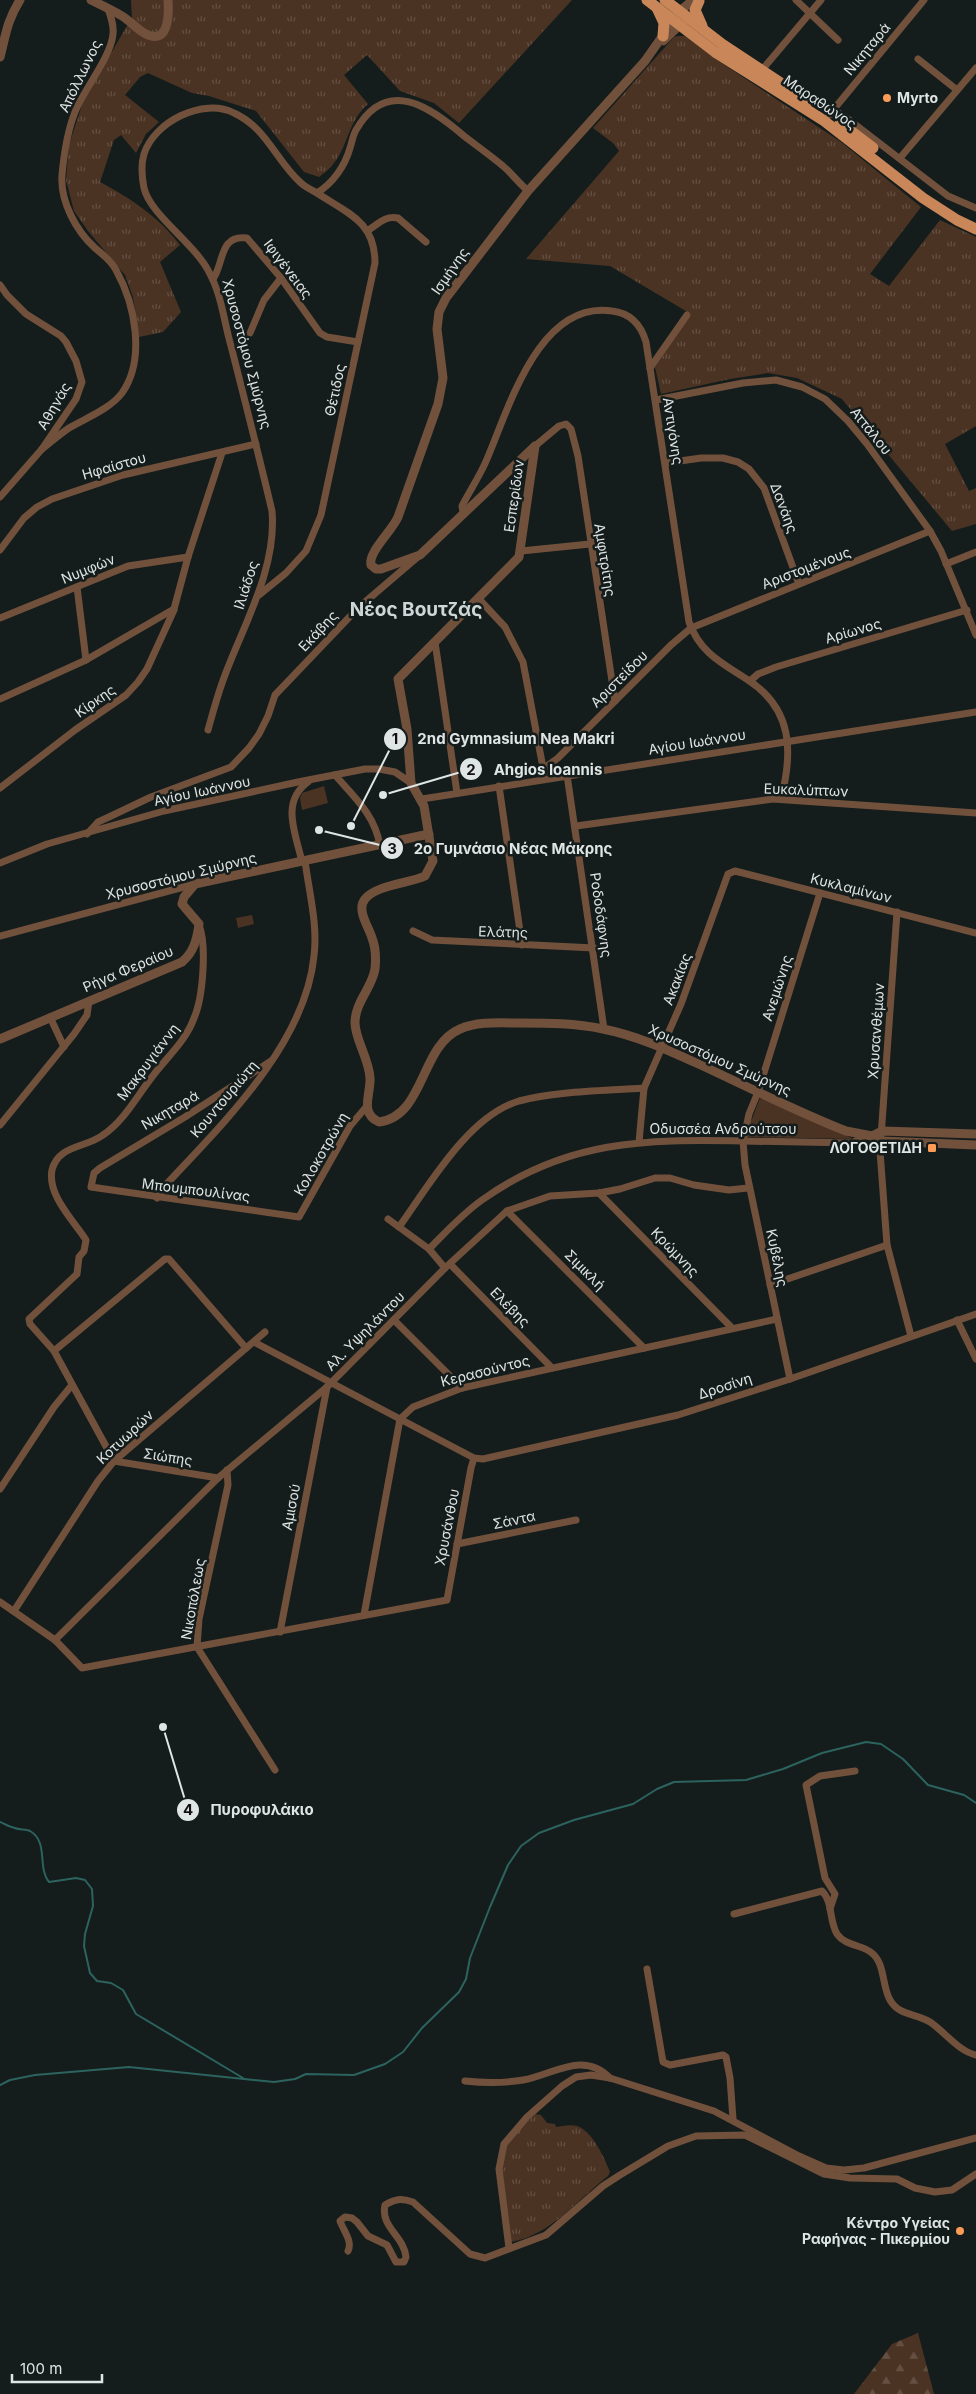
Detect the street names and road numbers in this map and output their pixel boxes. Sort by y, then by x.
street label: Νικηταρά [840,19,894,78]
street label: Απόλλωνος [55,37,104,115]
street label: Μαραθώνος [781,71,860,132]
street label: Ιφιγένειας [261,236,316,302]
street label: Ισμήνης [427,244,472,297]
street label: Χρυσοστόμου Σμύρνης [219,277,276,431]
street label: Θέτιδος [321,362,348,418]
street label: Αθηνάς [33,379,74,432]
street label: Αντιγόνης [660,396,687,466]
street label: Αττάλου [847,403,896,458]
street label: Ηφαίστου [80,448,148,483]
street label: Εσπερίδων [500,458,527,533]
street label: Δανάης [767,480,802,535]
street label: Αμφιτρίτης [591,522,620,598]
street label: Αριστομένους [759,543,853,592]
street label: Νυμφών [58,550,117,587]
street label: Ιλιάδος [230,558,261,611]
street label: Εκάβης [294,607,341,655]
street label: Αρίωνος [823,614,883,647]
street label: Αριστείδου [587,647,651,711]
street label: Κίρκης [71,681,118,721]
street label: Αγίου Ιωάννου [647,725,747,758]
street label: Αγίου Ιωάννου [152,772,252,809]
street label: Ευκαλύπτων [763,780,849,799]
street label: Χρυσοστόμου Σμύρνης [104,849,258,902]
street label: Κυκλαμίνων [809,869,893,906]
street label: Ροδοδάφνης [587,871,616,959]
street label: Ελάτης [478,922,528,941]
street label: Ρήγα Φεραίου [80,942,176,995]
street label: Ακακίας [659,950,694,1007]
street label: Ανεμώνης [758,953,795,1023]
street label: Χρυσανθέμων [864,982,887,1080]
street label: Μακρυγιάννη [113,1020,182,1104]
street label: Χρυσοστόμου Σμύρνης [646,1020,794,1099]
street label: Κουντουριώτη [186,1057,261,1141]
street label: Νικηταρά [138,1086,201,1133]
street label: Κολοκοτρώνη [290,1109,351,1198]
street label: Οδυσσέα Ανδρούτσου [650,1120,796,1137]
street label: Μπουμπουλίνας [141,1174,251,1205]
street label: Κρώμνης [648,1223,703,1280]
street label: Κυβέλης [763,1227,792,1288]
street label: Σιμικλή [562,1246,609,1293]
street label: Ελέβης [487,1283,534,1330]
street label: Αλ. Υψηλάντου [322,1288,408,1374]
street label: Κερασούντος [439,1351,531,1390]
street label: Δροσίνη [696,1369,754,1402]
street label: Κοτυωρών [93,1406,157,1467]
street label: Σιώπης [142,1444,194,1469]
street label: Αμισού [278,1482,303,1532]
street label: Χρυσάνθου [431,1487,462,1567]
street label: Σάντα [491,1507,537,1532]
street label: Νικοπόλεως [177,1557,208,1641]

